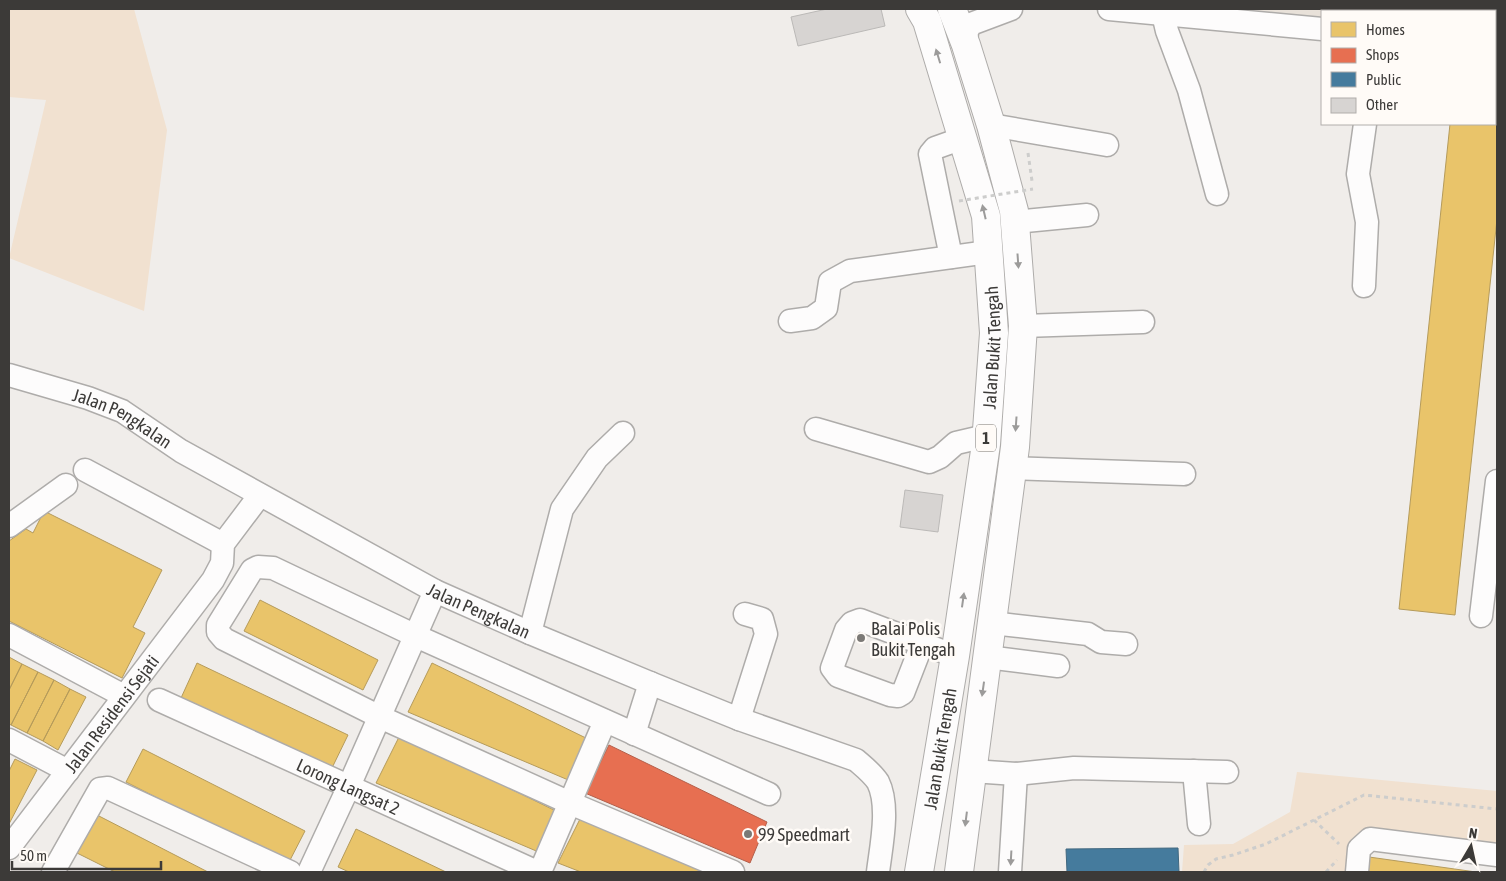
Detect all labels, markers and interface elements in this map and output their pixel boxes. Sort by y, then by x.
legend [1321,10,1496,125]
text: Homes [1366,21,1405,38]
text: Shops [1366,46,1399,63]
one-way arrow [934,49,941,64]
text: Public [1366,71,1401,88]
text: Other [1366,96,1398,113]
one-way arrow [980,205,988,220]
one-way arrow [1014,254,1022,270]
street label: Jalan Bukit Tengah [978,285,1005,410]
street label: Jalan Pengkalan [70,384,176,452]
one-way arrow [1012,416,1020,432]
road number: 1 [976,424,996,452]
street label: Jalan Pengkalan [424,578,533,642]
one-way arrow [959,591,967,607]
place label: Balai Polis Bukit Tengah [871,618,956,660]
marker: Balai Polis Bukit Tengah [855,632,867,644]
street label: Jalan Residensi Sejati [60,651,163,776]
one-way arrow [979,681,987,697]
street label: Jalan Bukit Tengah [919,686,960,811]
street label: Lorong Langsat 2 [294,754,403,819]
one-way arrow [962,812,970,828]
north arrow [1446,821,1496,871]
place label: 99 Speedmart [758,824,850,845]
text: N [1468,825,1478,842]
marker: 99 Speedmart [742,828,754,840]
scale bar [12,838,161,870]
text: 50 m [20,847,47,864]
one-way arrow [1007,850,1015,866]

